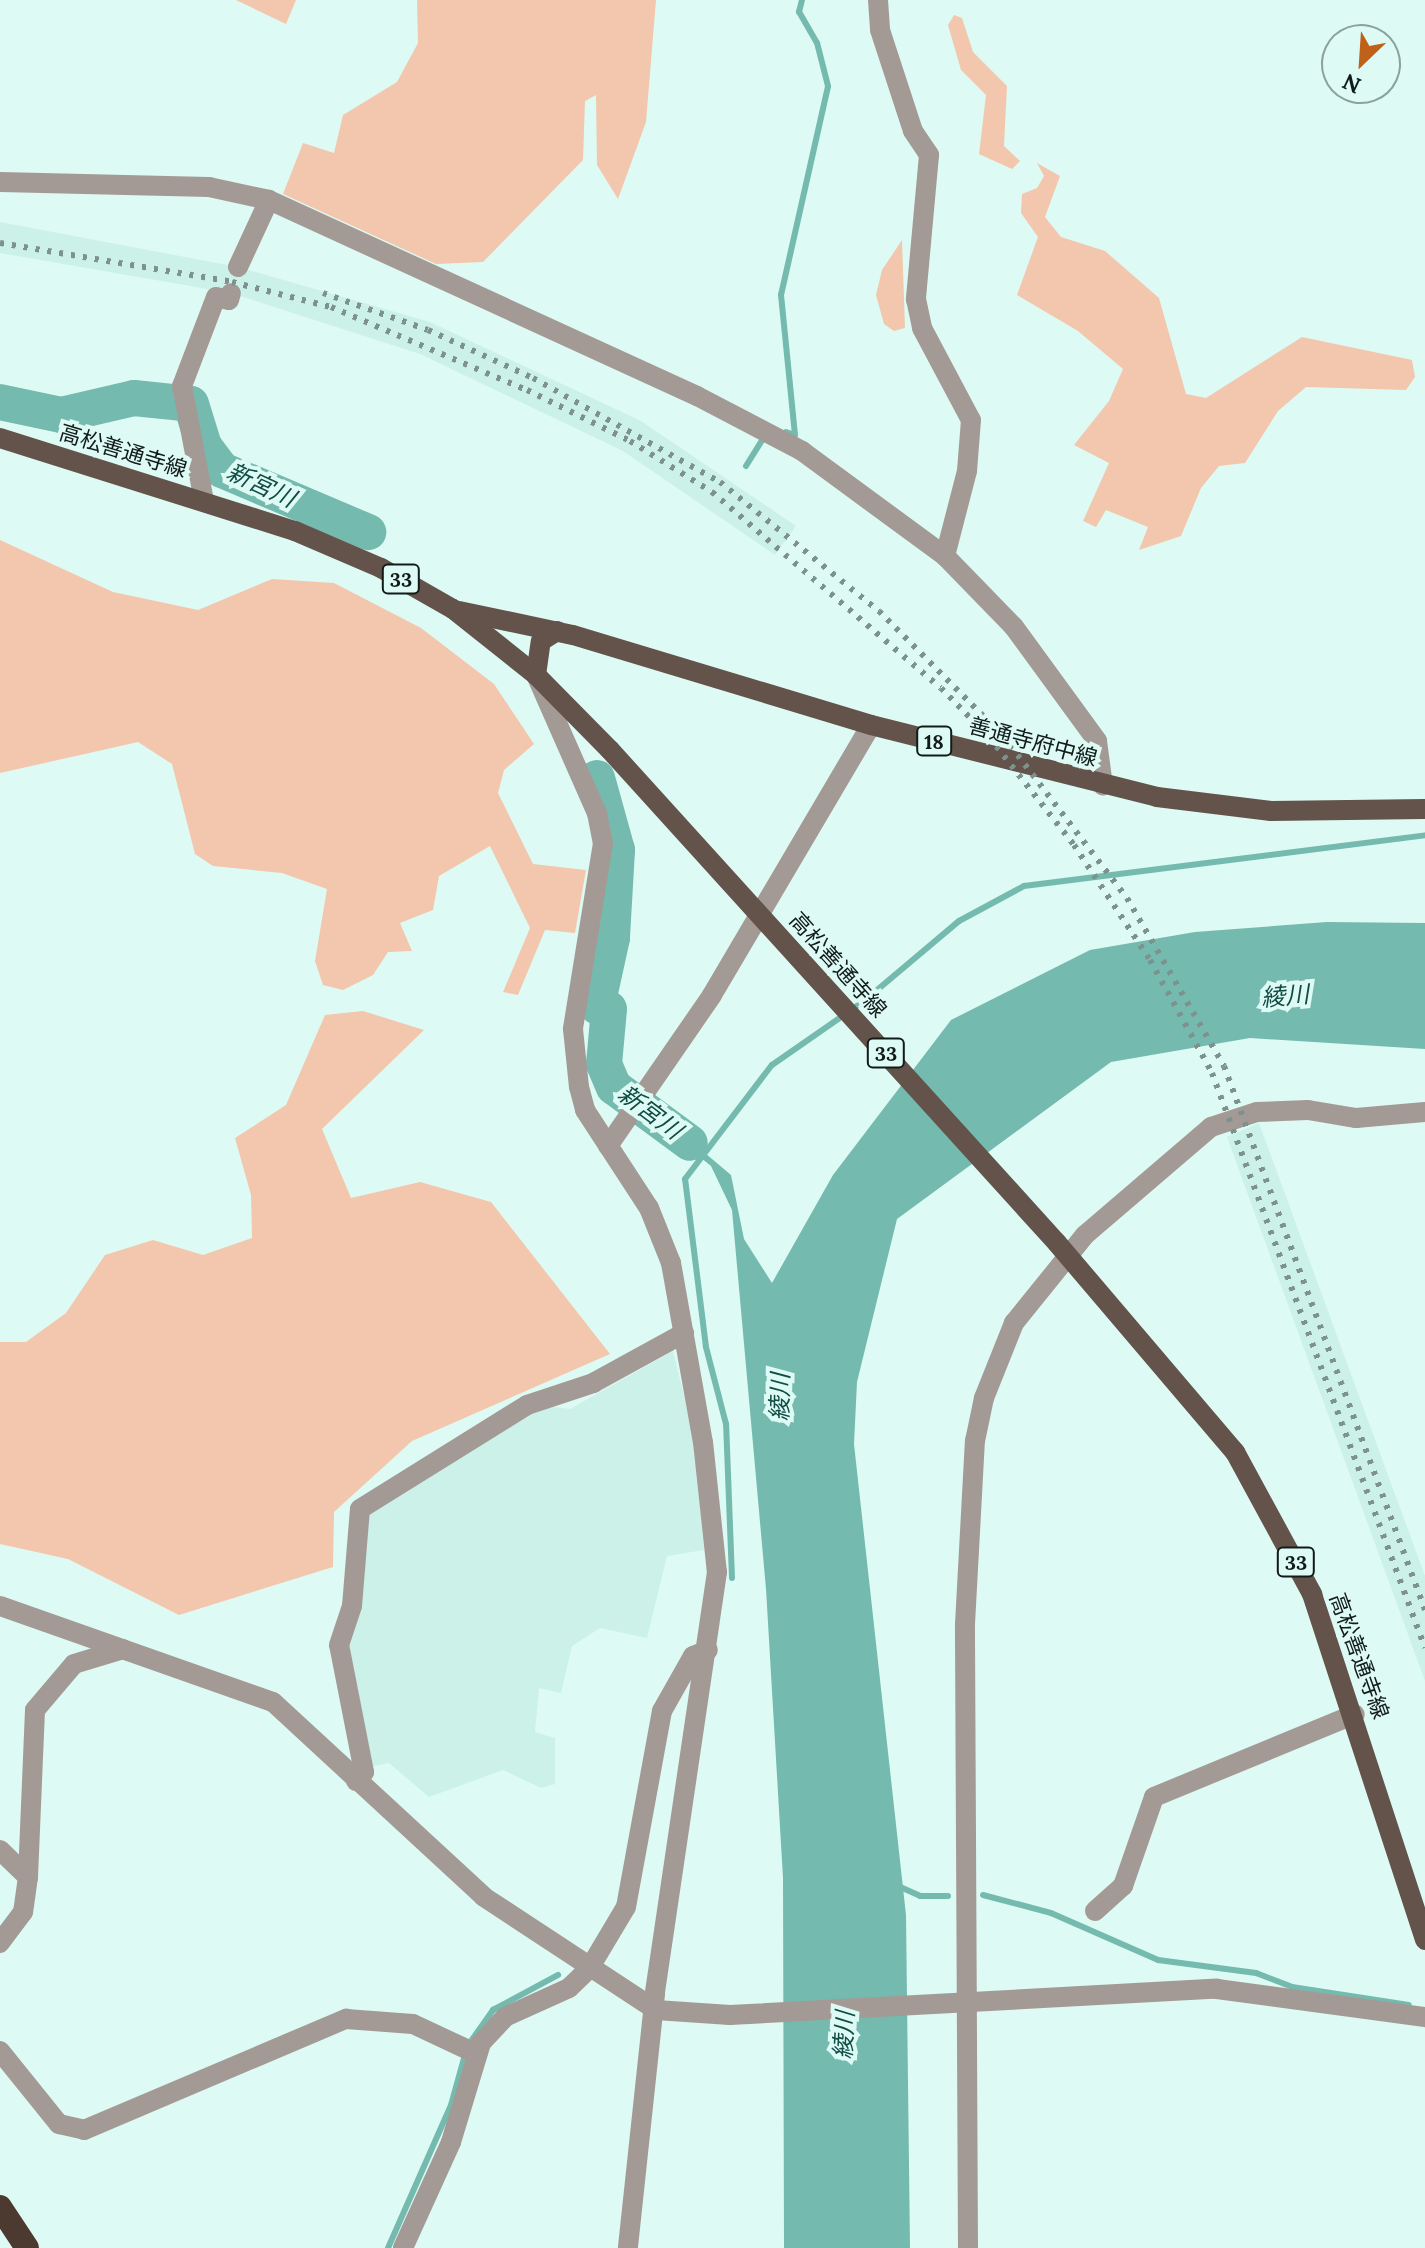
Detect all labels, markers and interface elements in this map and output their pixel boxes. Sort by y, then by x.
north arrow [1321,24,1401,104]
text: N [1338,68,1365,100]
street label: 高松善通寺線 [56,419,190,483]
water label: 新宮川 [222,457,300,513]
road number: 33 [381,563,421,595]
street label: 善通寺府中線 [966,712,1100,772]
road number: 18 [916,725,952,757]
street label: 高松善通寺線 [784,907,892,1023]
water label: 綾川 [1260,980,1310,1012]
road number: 33 [866,1037,906,1069]
water label: 新宮川 [613,1079,687,1145]
water label: 綾川 [765,1373,795,1421]
road number: 33 [1276,1546,1316,1578]
street label: 高松善通寺線 [1324,1589,1394,1723]
water label: 綾川 [828,2010,860,2060]

